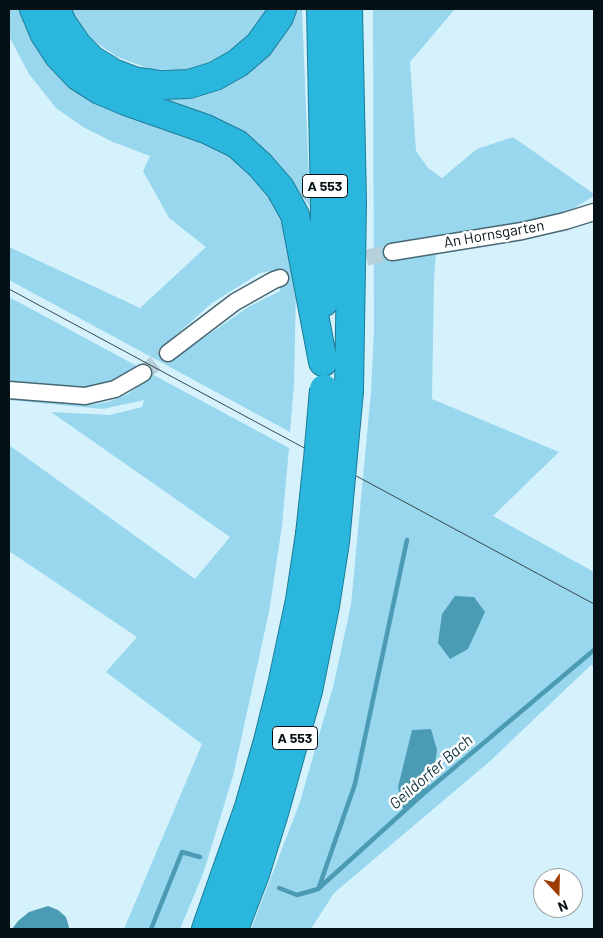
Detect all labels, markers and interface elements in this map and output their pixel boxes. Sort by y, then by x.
road number: A 553 [302,175,348,198]
street label: An Hornsgarten [442,216,546,252]
road number: A 553 [272,726,318,750]
water label: Geildorfer Bach [385,731,477,813]
north arrow [533,868,583,918]
text: N [556,897,571,916]

